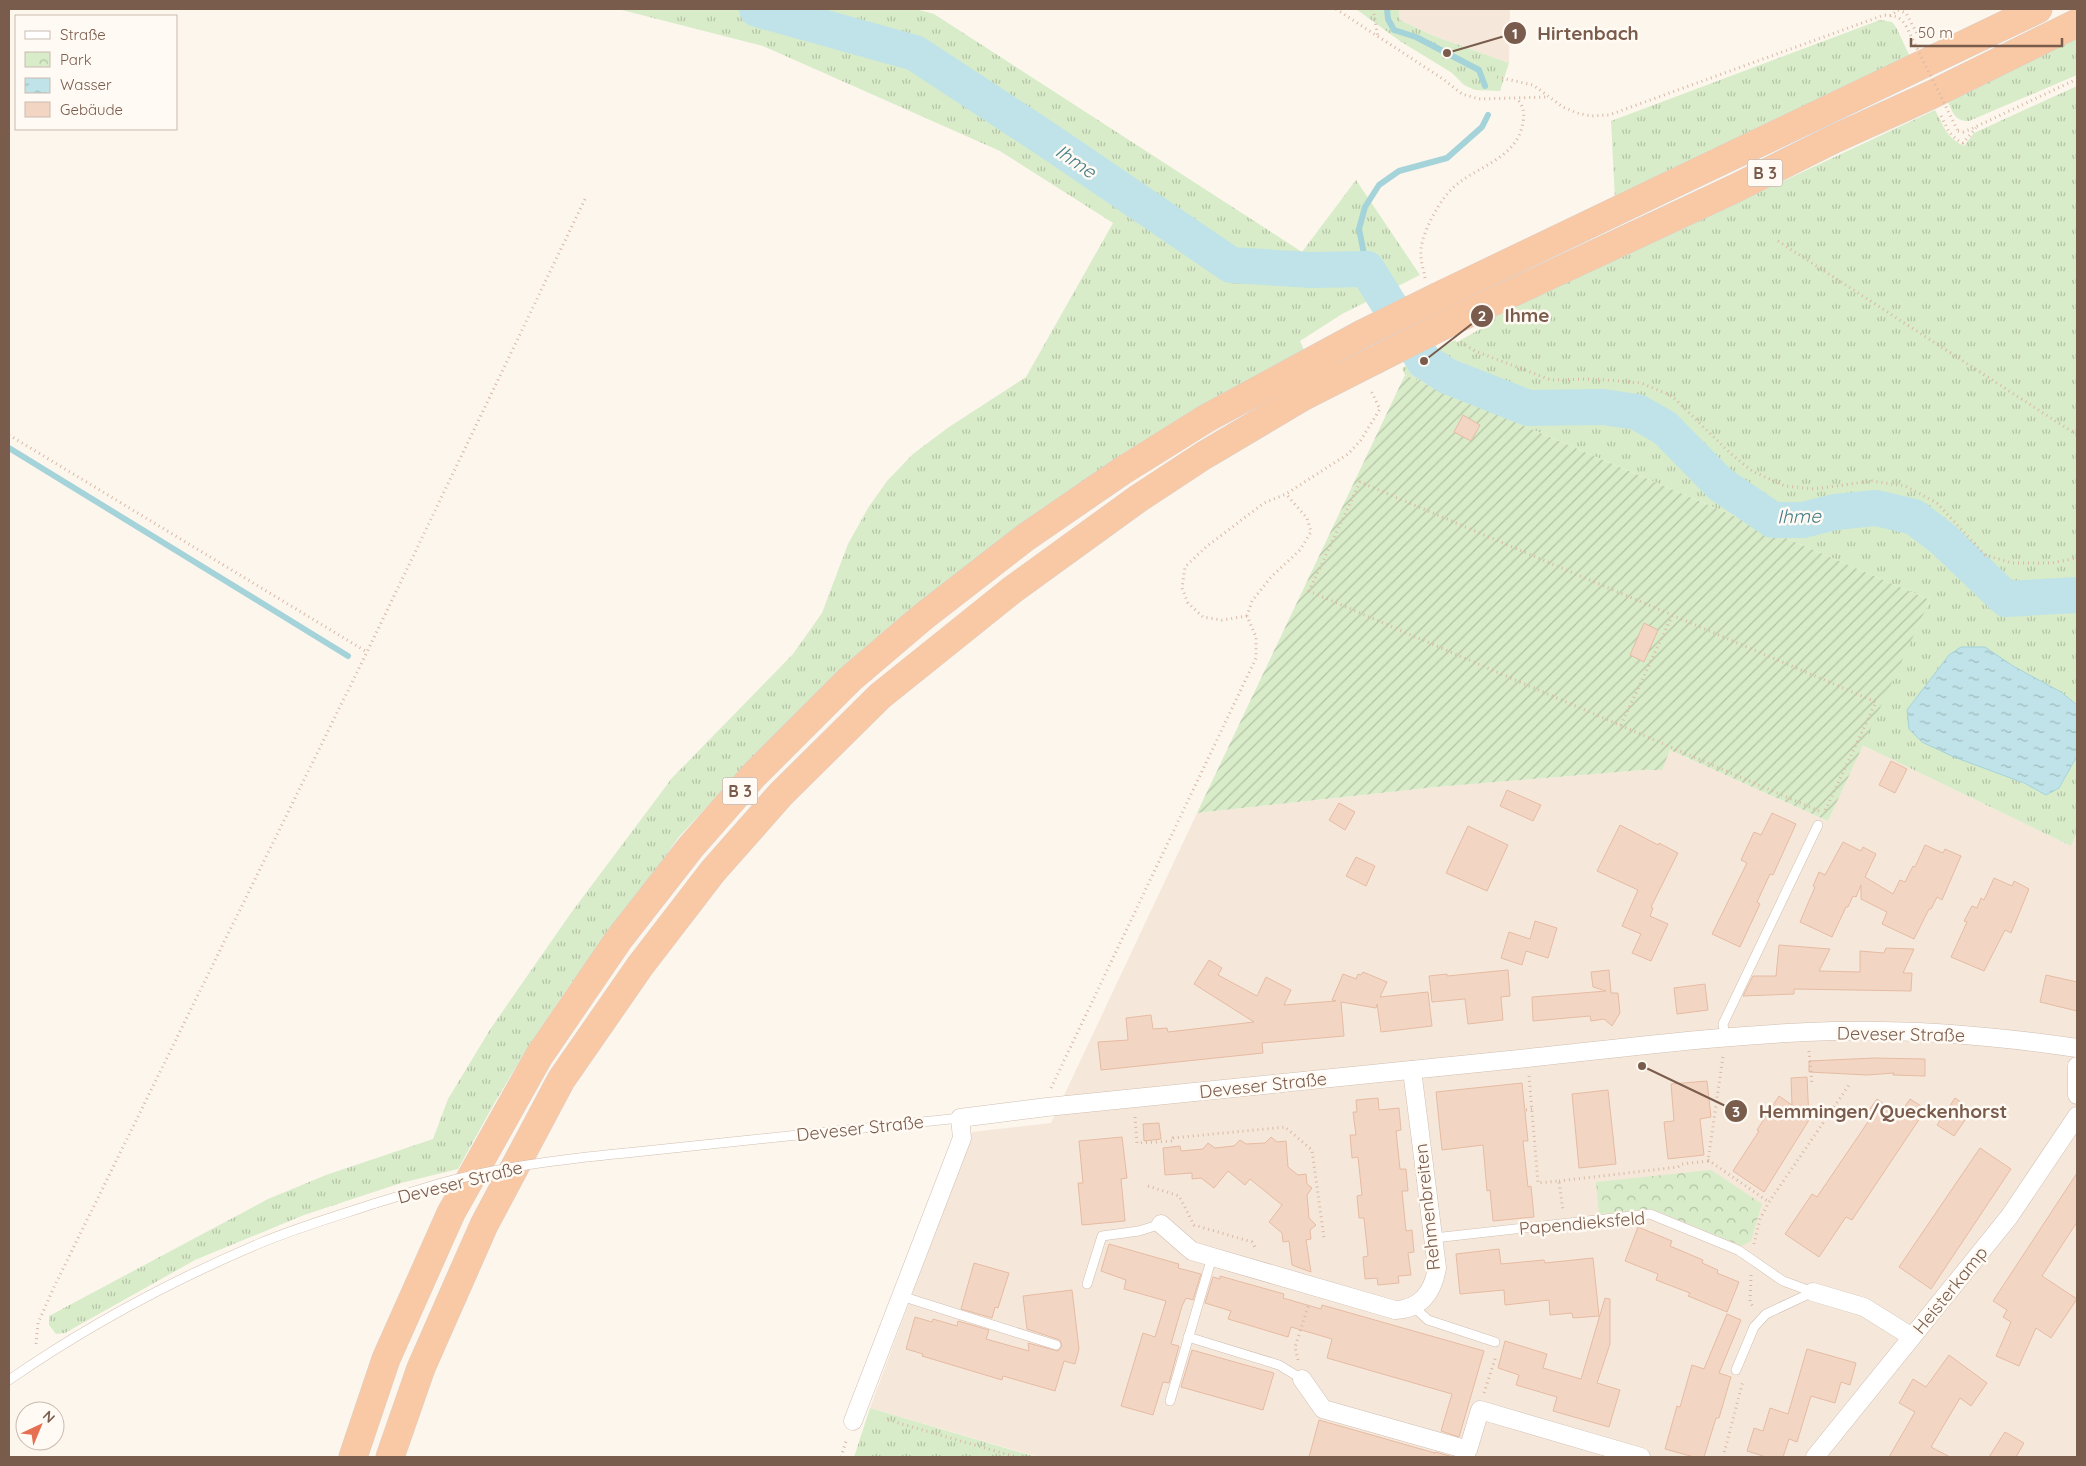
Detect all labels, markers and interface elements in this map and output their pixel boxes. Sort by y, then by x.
legend [15,15,178,130]
scale bar [1911,15,2062,47]
callout: Hirtenbach [1502,16,1649,50]
text: Hirtenbach [1537,21,1639,45]
text: 50 m [1918,23,1953,42]
text: 1 [1512,24,1518,43]
text: Straße [60,25,106,44]
text: Park [60,50,92,69]
text: Wasser [60,75,112,94]
text: Gebäude [60,100,123,119]
water label: Ihme [1051,139,1102,184]
road number: B 3 [1748,160,1782,187]
callout: Ihme [1469,299,1559,333]
text: Ihme [1504,303,1550,327]
text: 2 [1478,306,1486,325]
water label: Ihme [1777,504,1822,528]
road number: B 3 [722,778,758,804]
street label: Deveser Straße [1837,1021,1965,1047]
street label: Deveser Straße [1198,1067,1328,1103]
callout: Hemmingen/Queckenhorst [1724,1094,2017,1128]
text: Hemmingen/Queckenhorst [1759,1099,2007,1123]
text: 3 [1732,1102,1740,1121]
street label: Deveser Straße [795,1110,925,1146]
street label: Rehmenbreiten [1409,1142,1445,1272]
street label: Deveser Straße [395,1155,525,1209]
street label: Papendieksfeld [1518,1206,1646,1240]
street label: Heisterkamp [1908,1241,1992,1339]
north arrow [15,1401,65,1451]
text: N [39,1407,59,1427]

